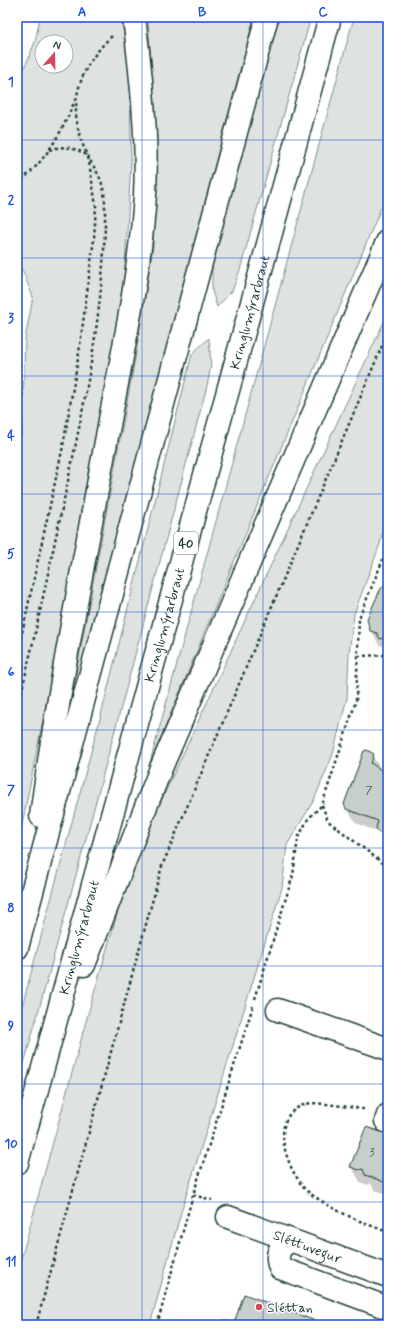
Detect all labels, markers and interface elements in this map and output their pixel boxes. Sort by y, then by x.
text: A [78,4,86,21]
text: B [198,4,207,21]
text: C [318,4,328,21]
north arrow [34,34,74,74]
text: N [51,38,63,53]
text: 1 [8,74,14,91]
text: 2 [8,192,15,209]
street label: Kringlumýrarbraut [226,253,275,372]
text: 3 [8,310,14,327]
text: 4 [7,428,15,445]
road number: 40 [174,532,198,554]
text: 5 [7,546,15,563]
street label: Kringlumýrarbraut [141,566,189,684]
text: 6 [8,664,15,681]
text: 7 [7,782,15,799]
house number: 7 [365,783,373,799]
street label: Kringlumýrarbraut [55,878,104,997]
text: 8 [7,900,15,917]
text: 9 [8,1018,15,1035]
text: 10 [4,1136,18,1153]
house number: 3 [369,1145,375,1161]
street label: Sléttuvegur [270,1226,345,1268]
text: 11 [5,1254,17,1271]
place label: Sléttan [267,1299,313,1317]
marker: Sléttan [254,1302,264,1312]

